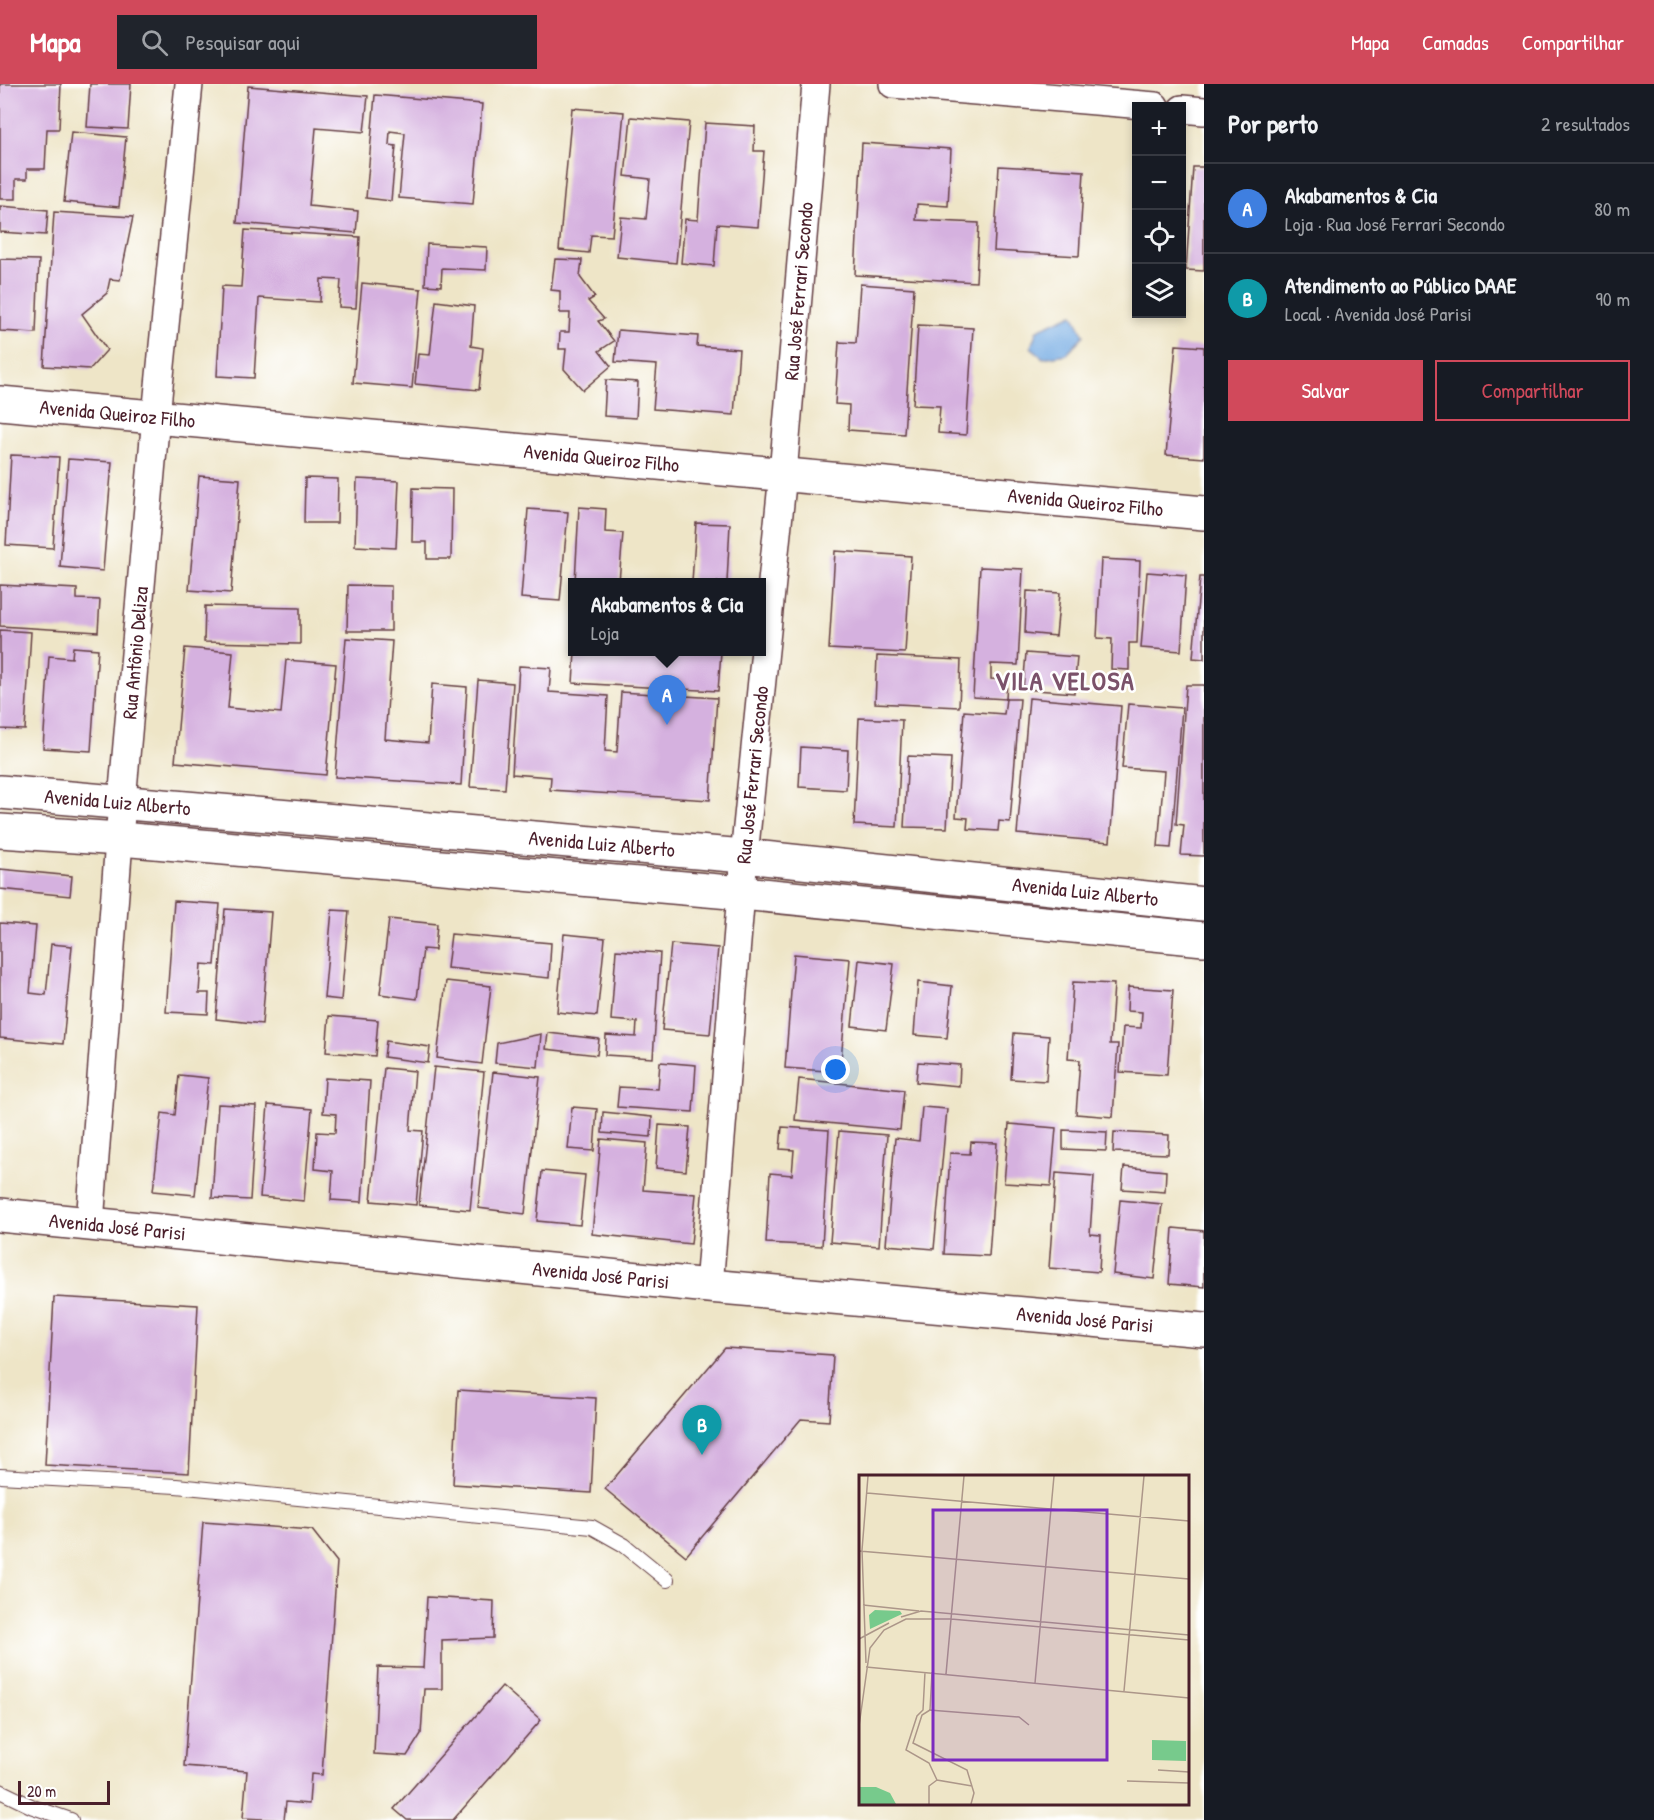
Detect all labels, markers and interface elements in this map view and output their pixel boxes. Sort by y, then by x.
search box [117,15,537,69]
text: Mapa [30,23,81,61]
icon: search [138,26,171,59]
text: Pesquisar aqui [186,27,301,57]
text: Mapa [1351,28,1389,57]
text: Camadas [1422,28,1489,57]
text: Compartilhar [1522,28,1624,57]
map controls [1132,102,1186,318]
button: + [1132,102,1186,156]
text: Por perto [1228,106,1318,141]
text: 2 resultados [1541,110,1630,137]
button: − [1132,156,1186,210]
text: Akabamentos & Cia [1285,180,1437,210]
text: A [1243,195,1252,222]
text: 80 m [1594,195,1630,222]
street label: Rua José Ferrari Secondo [777,201,819,381]
button: locate [1132,210,1186,264]
text: Loja · Rua José Ferrari Secondo [1285,210,1505,237]
button: layers [1132,264,1186,318]
text: Atendimento ao Público DAAE [1285,270,1517,300]
text: B [1242,285,1253,312]
text: 90 m [1596,285,1630,312]
text: Local · Avenida José Parisi [1285,300,1472,327]
button: Salvar [1228,360,1423,421]
button: Compartilhar [1435,360,1630,421]
street label: Avenida Queiroz Filho [39,393,196,434]
street label: Avenida Queiroz Filho [523,437,680,478]
street label: Avenida Queiroz Filho [1007,481,1164,522]
popup [568,578,766,656]
street label: Rua Antônio Deliza [115,585,154,720]
text: Akabamentos & Cia [591,589,743,619]
text: Loja [591,619,619,646]
district label: VILA VELOSA [995,663,1135,698]
pin: A [648,676,686,725]
street label: Rua José Ferrari Secondo [729,685,774,865]
street label: Avenida Luiz Alberto [43,782,192,821]
street label: Avenida Luiz Alberto [528,824,676,863]
street label: Avenida Luiz Alberto [1011,870,1160,912]
your location [821,1055,850,1084]
street label: Avenida José Parisi [48,1206,187,1247]
street label: Avenida José Parisi [531,1254,671,1295]
street label: Avenida José Parisi [1016,1299,1155,1338]
pin: B [682,1406,722,1455]
inset map [859,1475,1189,1805]
scale bar [18,1778,110,1806]
text: 20 m [27,1780,56,1802]

